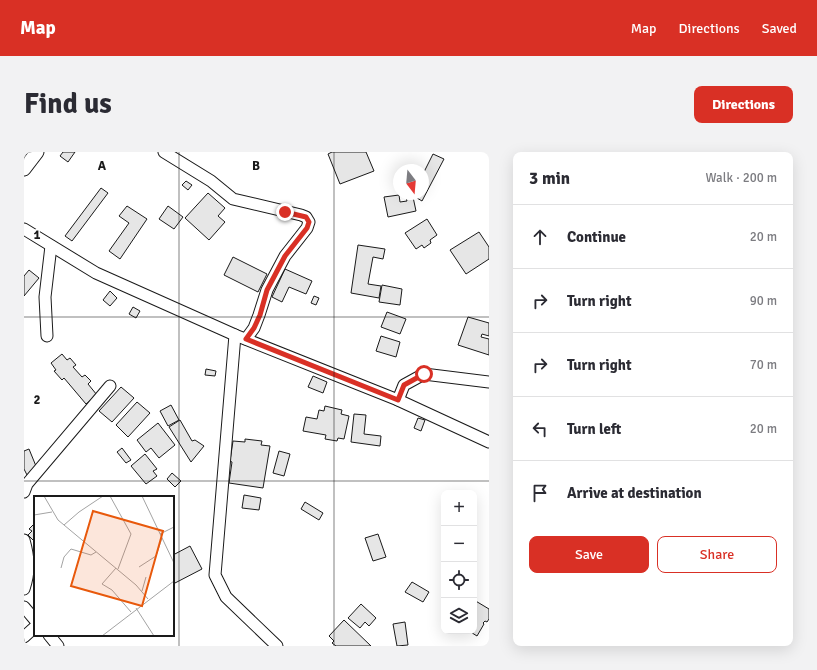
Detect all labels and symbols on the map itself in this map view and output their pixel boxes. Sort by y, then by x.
text: A [98,158,107,174]
text: B [252,158,260,174]
north arrow [393,164,429,200]
route end [276,203,294,221]
text: 1 [33,227,41,243]
route start [415,365,433,383]
text: 2 [33,392,41,408]
inset map [34,496,174,636]

